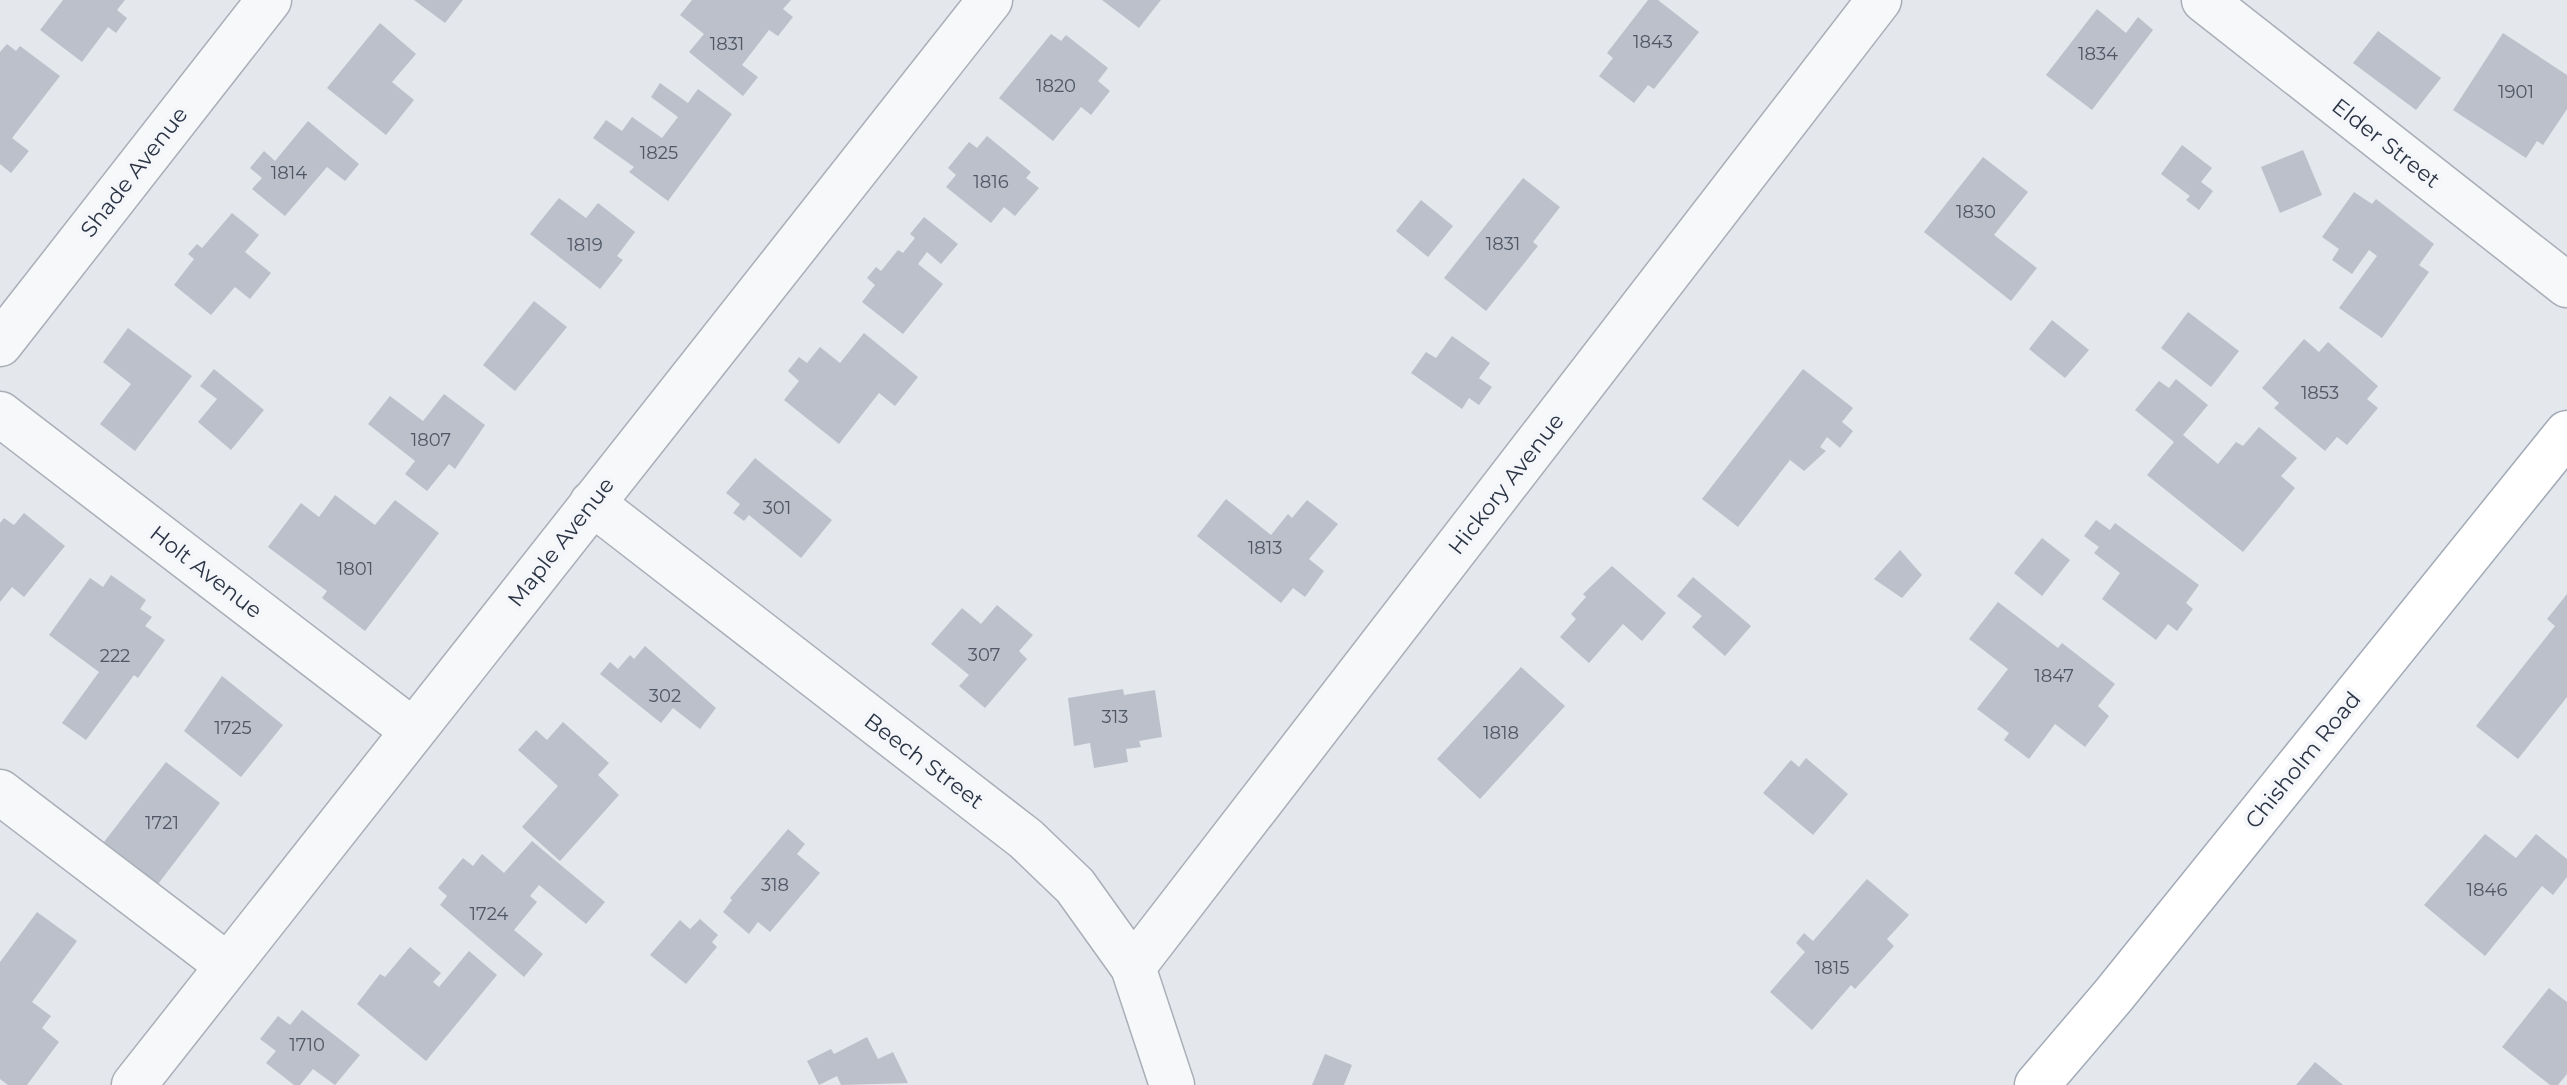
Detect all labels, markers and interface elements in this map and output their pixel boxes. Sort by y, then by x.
house number: 1843 [1633,31,1673,53]
house number: 1831 [710,33,744,55]
house number: 1834 [2078,43,2118,65]
house number: 1820 [1036,75,1076,97]
house number: 1901 [2498,81,2534,103]
street label: Elder Street [2326,92,2446,194]
street label: Shade Avenue [75,101,193,243]
house number: 1825 [640,142,678,164]
house number: 1814 [271,162,307,184]
house number: 1816 [973,171,1009,193]
house number: 1830 [1956,201,1996,223]
house number: 1831 [1486,233,1520,255]
house number: 1819 [567,234,603,256]
house number: 1853 [2301,382,2339,404]
street label: Hickory Avenue [1442,408,1570,560]
house number: 1807 [411,429,451,451]
street label: Maple Avenue [502,472,620,612]
house number: 301 [763,497,791,519]
street label: Holt Avenue [144,520,268,624]
house number: 1813 [1248,537,1282,559]
house number: 1801 [337,558,373,580]
house number: 307 [968,644,1000,666]
house number: 222 [100,645,130,667]
house number: 1847 [2034,665,2074,687]
house number: 302 [649,685,681,707]
street label: Chisholm Road [2240,686,2366,834]
house number: 313 [1102,706,1128,728]
street label: Beech Street [859,707,989,815]
house number: 1725 [214,717,252,739]
house number: 1818 [1483,722,1519,744]
house number: 1721 [145,812,179,834]
house number: 318 [761,874,789,896]
house number: 1846 [2467,879,2507,901]
house number: 1724 [470,903,509,925]
house number: 1815 [1815,957,1849,979]
house number: 1710 [289,1034,325,1056]

